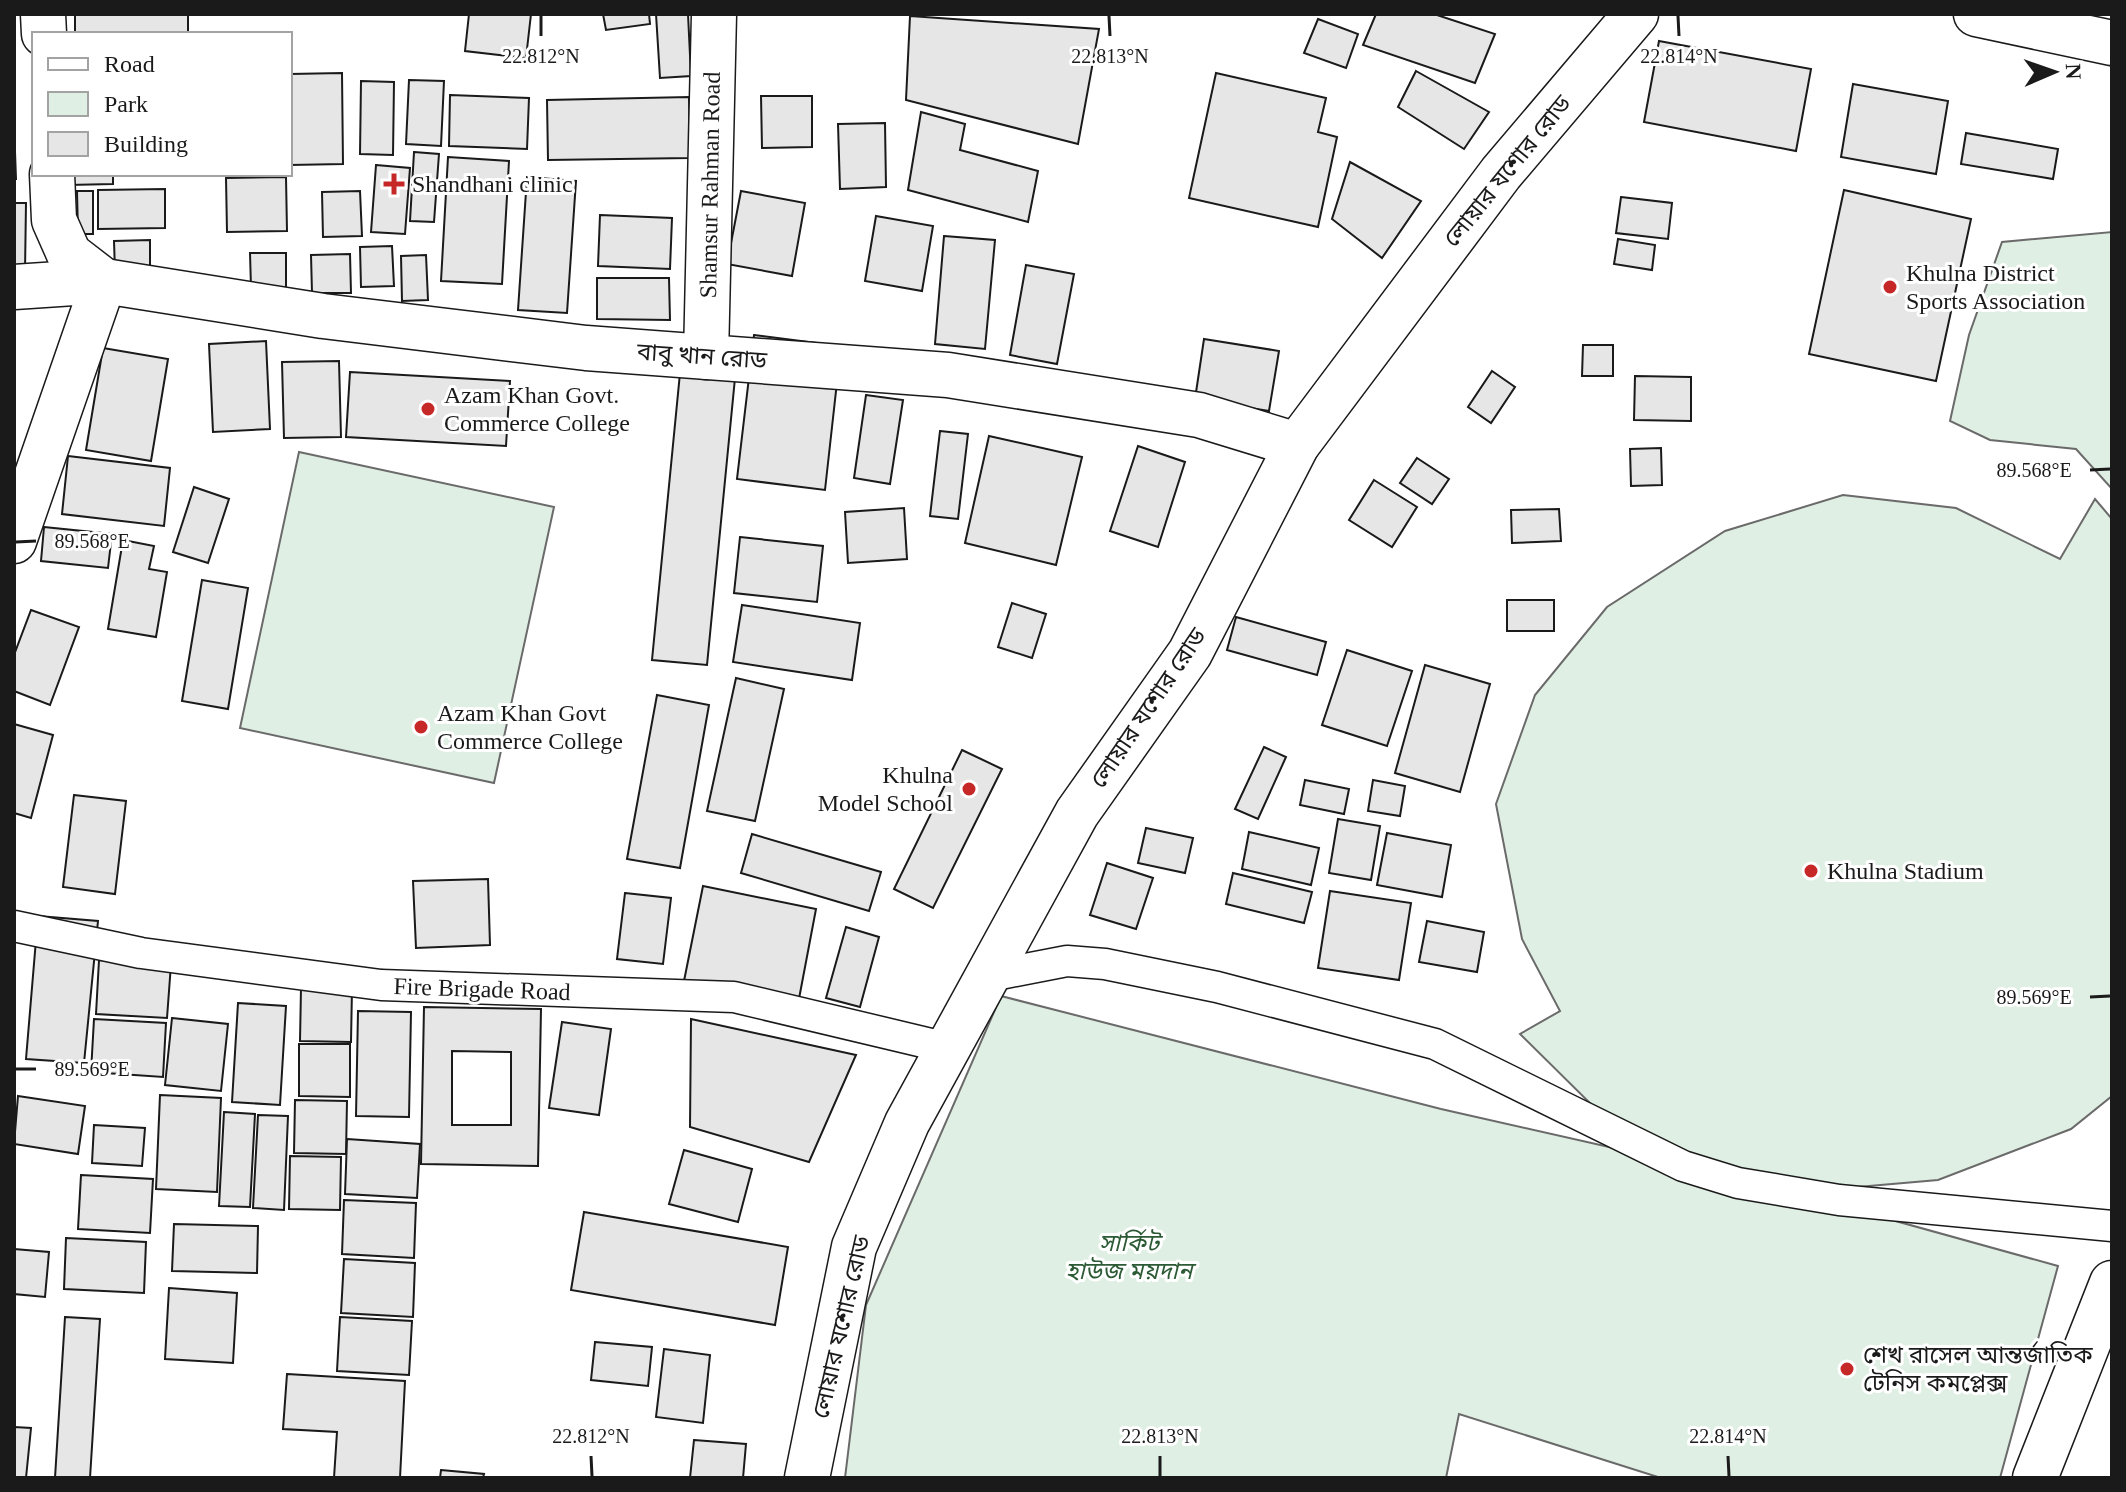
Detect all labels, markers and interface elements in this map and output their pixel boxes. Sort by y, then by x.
legend [32,32,292,176]
north arrow [2014,32,2094,112]
text: 22.812°N [502,45,580,67]
text: 22.813°N [1071,45,1149,67]
text: 22.814°N [1640,45,1718,67]
text: Road [104,51,155,77]
text: N [2061,63,2086,80]
street label: Shamsur Rahman Road [695,71,725,299]
street label: লোয়ার যশোর রোড [1438,90,1576,252]
text: Park [104,91,148,117]
text: Building [104,131,188,157]
place label: Shandhani clinic [412,171,573,197]
marker: Shandhani clinic [383,173,405,195]
place label: Khulna District Sports Association [1906,260,2085,314]
marker: Khulna District Sports Association [1881,278,1899,296]
street label: বাবু খান রোড [635,338,769,375]
place label: Azam Khan Govt. Commerce College [444,382,630,436]
marker: Azam Khan Govt. Commerce College [419,400,437,418]
text: 89.568°E [1996,459,2072,481]
text: 89.568°E [54,530,130,552]
street label: লোয়ার যশোর রোড [1085,623,1211,793]
place label: Azam Khan Govt Commerce College [437,700,623,754]
marker: Azam Khan Govt Commerce College [412,718,430,736]
place label: Khulna Model School [818,762,953,816]
marker: Khulna Model School [960,780,978,798]
place label: Khulna Stadium [1827,858,1984,884]
marker: Khulna Stadium [1802,862,1820,880]
street label: Fire Brigade Road [393,973,571,1005]
text: 89.569°E [1996,986,2072,1008]
text: 89.569°E [54,1058,130,1080]
park label: সার্কিট হাউজ ময়দান [1066,1228,1197,1284]
street label: লোয়ার যশোর রোড [807,1232,875,1421]
place label: শেখ রাসেল আন্তর্জাতিক টেনিস কমপ্লেক্স [1863,1340,2093,1396]
marker: শেখ রাসেল আন্তর্জাতিক টেনিস কমপ্লেক্স [1838,1360,1856,1378]
text: 22.812°N [552,1425,630,1447]
text: 22.813°N [1121,1425,1199,1447]
text: 22.814°N [1689,1425,1767,1447]

